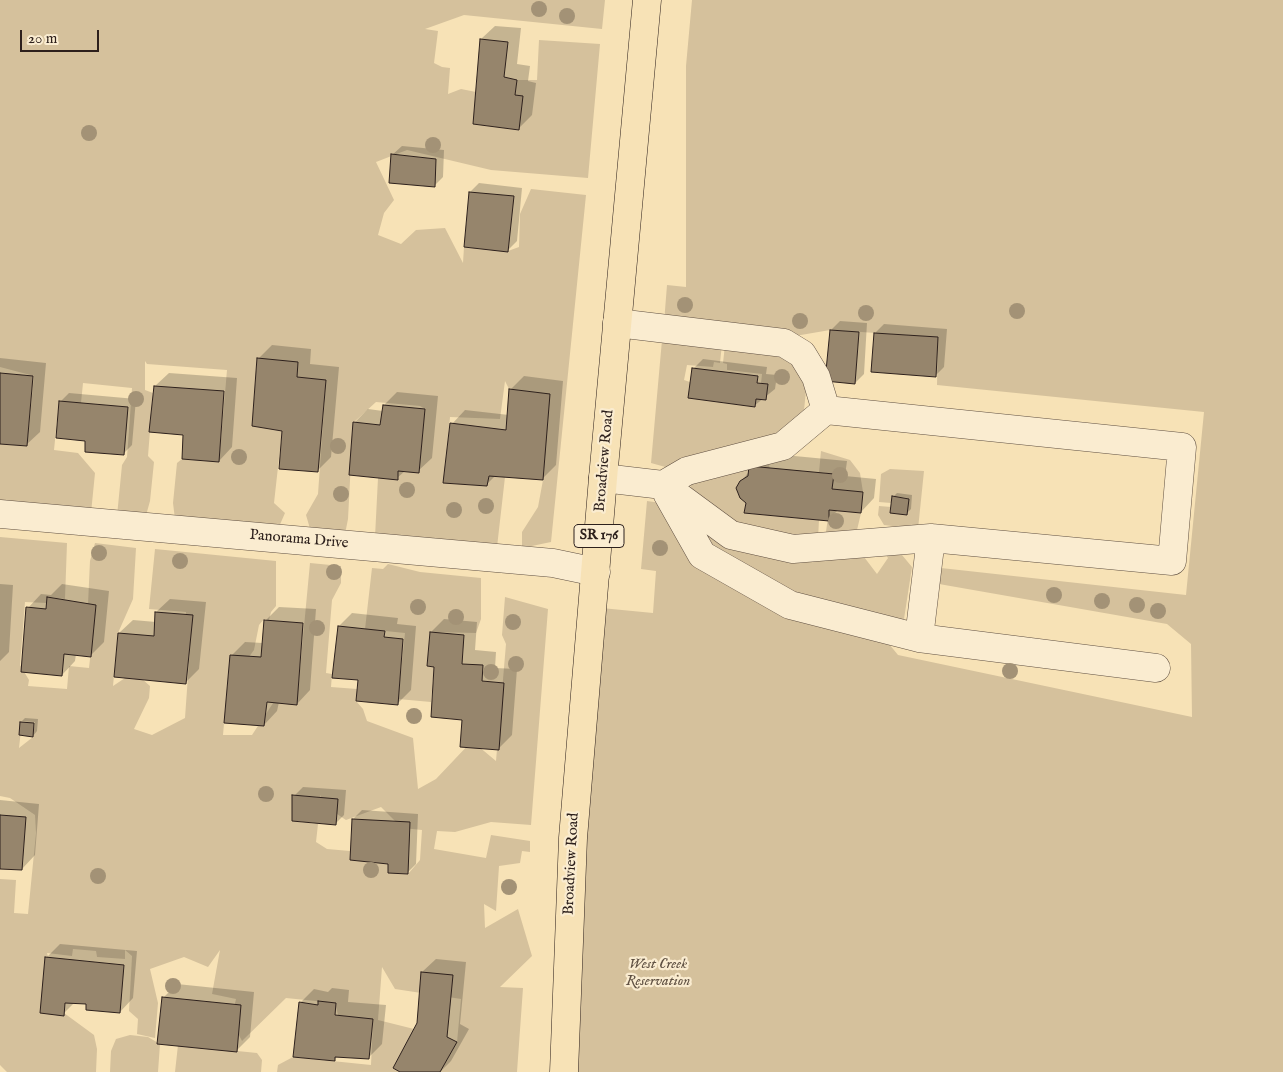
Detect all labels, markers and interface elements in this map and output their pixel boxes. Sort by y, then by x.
scale bar [22,20,101,52]
text: 20 m [28,29,57,48]
street label: Broadview Road [592,409,618,513]
road number: SR 176 [574,524,624,548]
street label: Panorama Drive [249,527,349,553]
street label: Broadview Road [560,812,584,916]
park label: West Creek Reservation [626,956,690,991]

